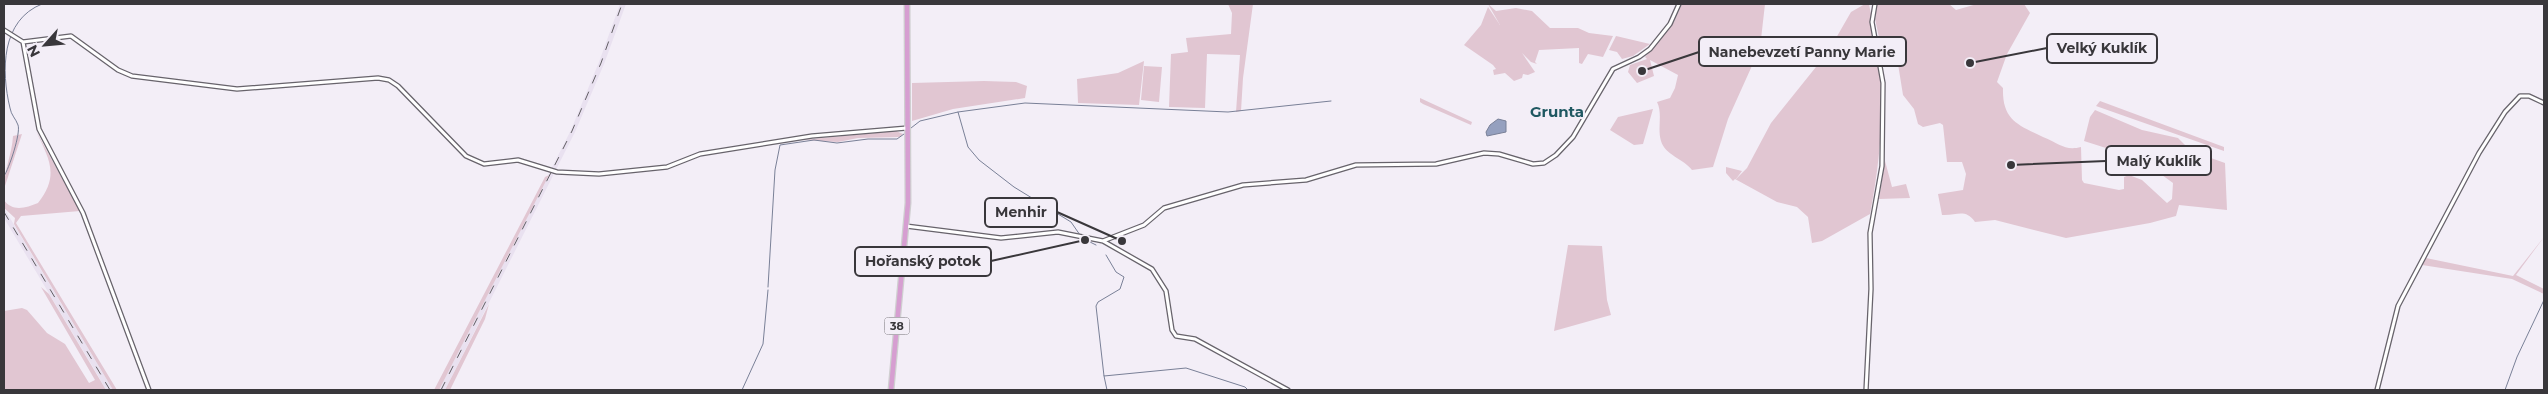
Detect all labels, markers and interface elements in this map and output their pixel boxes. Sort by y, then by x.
north arrow [20,20,70,70]
callout: Velký Kuklík [2047,34,2157,63]
callout: Nanebevzetí Panny Marie [1699,37,1906,66]
text: Velký Kuklík [2056,39,2148,57]
text: N [23,42,44,60]
text: Nanebevzetí Panny Marie [1709,43,1896,61]
district label: Grunta [1530,102,1584,121]
callout: Malý Kuklík [2106,146,2211,175]
text: Malý Kuklík [2116,152,2202,170]
callout: Menhir [985,198,1057,227]
text: Menhir [995,203,1047,221]
callout: Hořanský potok [855,247,991,276]
text: Hořanský potok [865,252,982,270]
road number: 38 [884,318,910,334]

